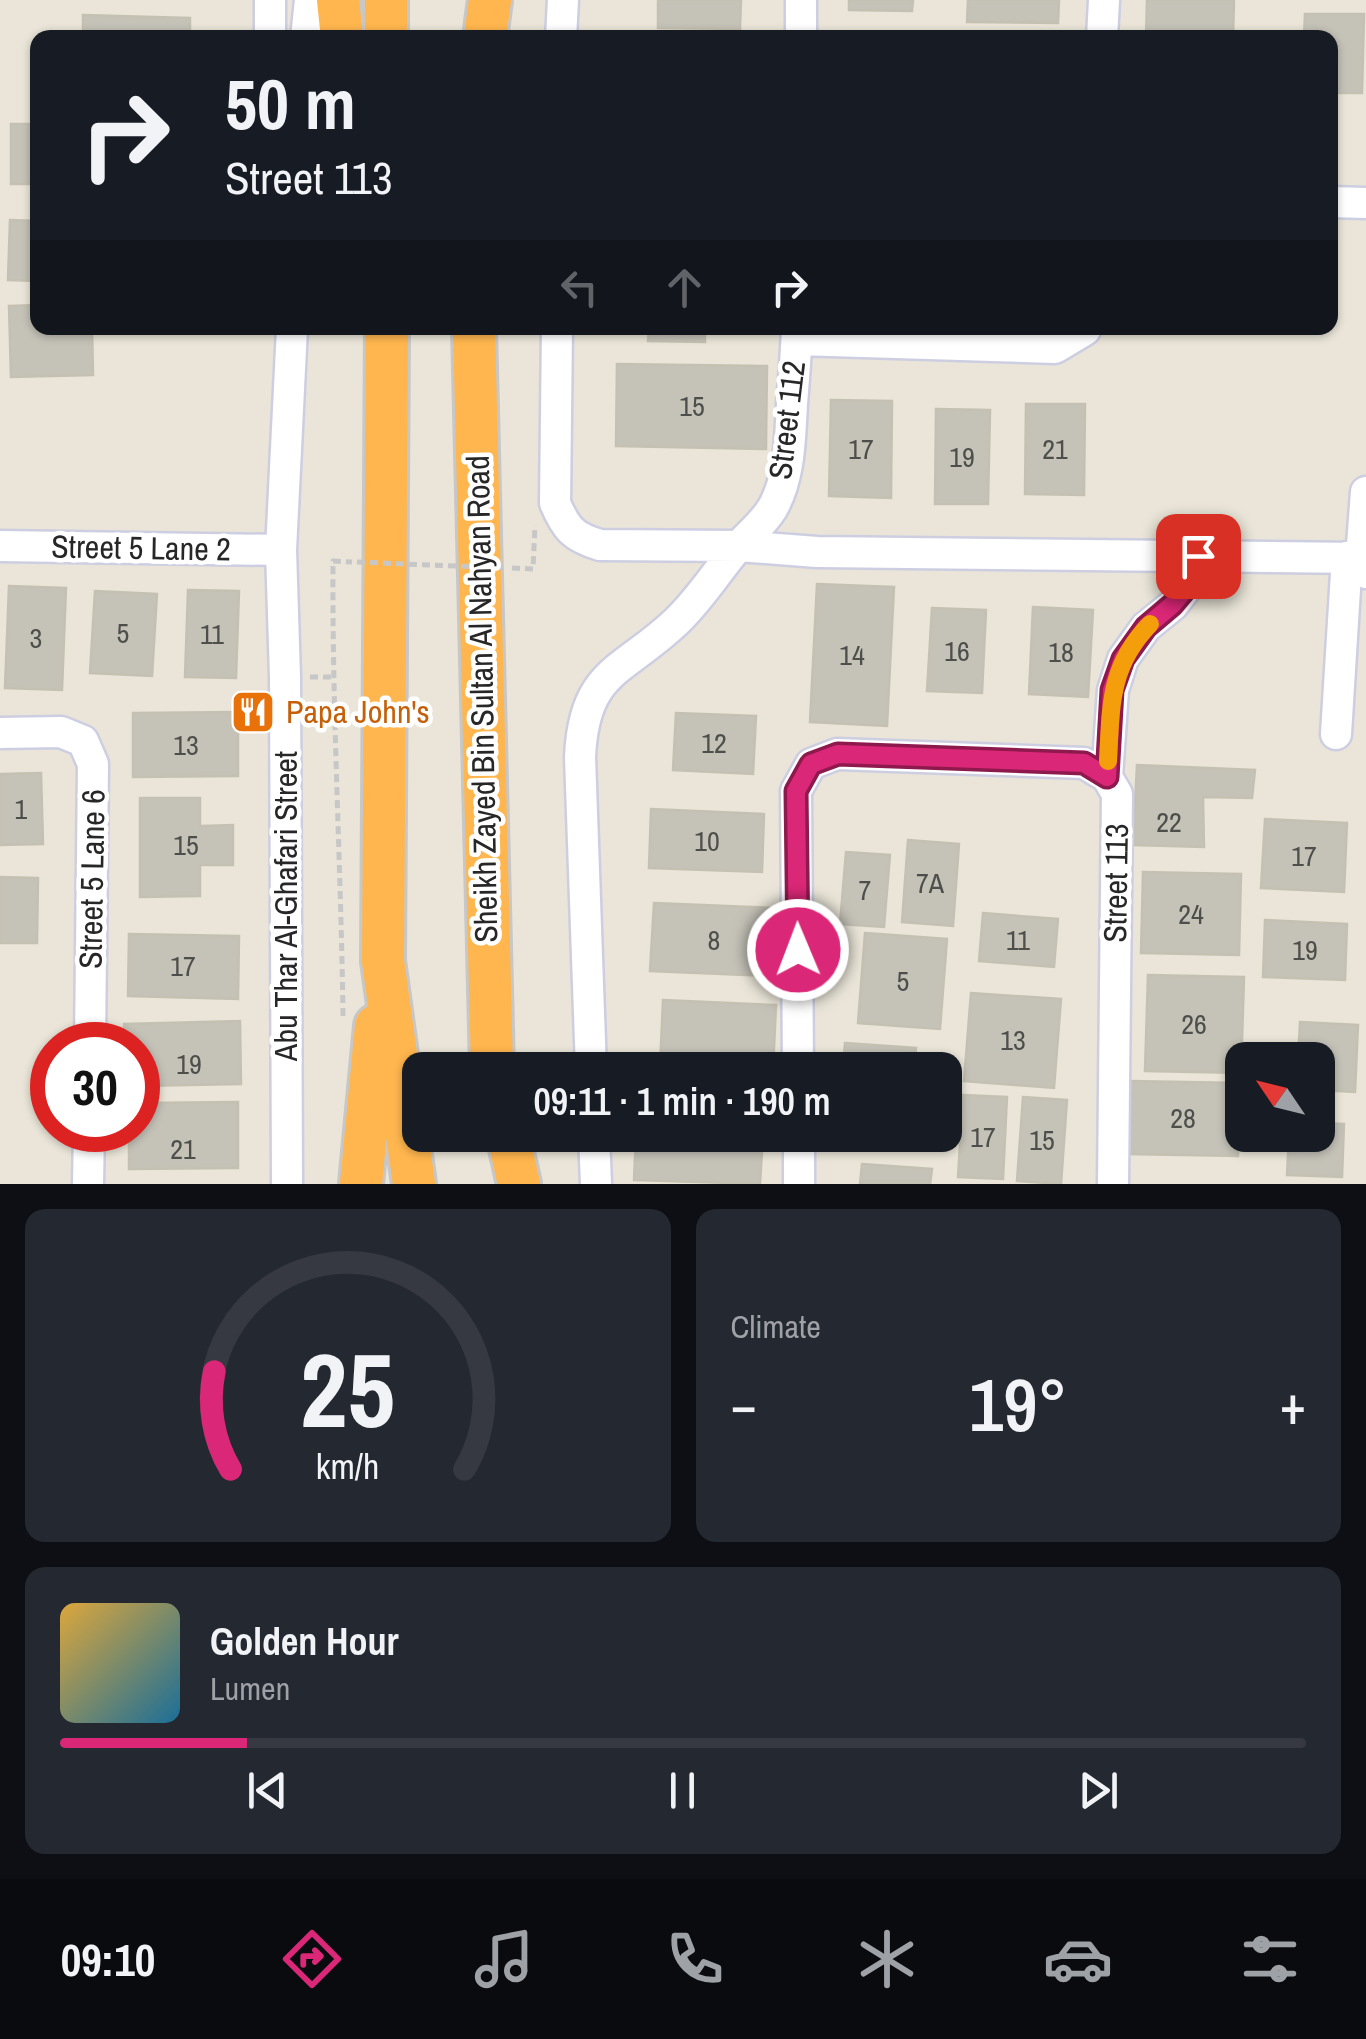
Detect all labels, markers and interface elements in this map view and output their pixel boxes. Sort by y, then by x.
text: 50 m [225,57,356,151]
icon: right [60,70,190,200]
text: Street 113 [225,147,393,208]
icon: left [552,260,607,315]
icon: ahead [657,260,712,315]
icon: right [762,260,817,315]
street label: Street 112 [758,358,815,482]
house number: 15 [679,387,705,425]
house number: 17 [848,430,874,468]
house number: 21 [1042,430,1068,468]
house number: 19 [949,438,975,476]
street label: Sheikh Zayed Bin Sultan Al Nahyan Road [456,455,507,943]
pin [1156,514,1241,599]
street label: Street 5 Lane 2 [51,524,231,571]
icon: arrive [1171,529,1226,584]
house number: 5 [117,614,129,652]
house number: 11 [200,615,224,653]
house number: 3 [30,619,42,657]
house number: 16 [944,632,970,670]
house number: 18 [1048,633,1074,671]
house number: 14 [839,636,865,674]
restaurant icon: Papa John's [230,689,276,735]
place label: Papa John's [286,690,430,733]
house number: 12 [701,724,727,762]
house number: 13 [173,726,199,764]
street label: Abu Thar Al-Ghafari Street [264,751,307,1062]
street label: Street 5 Lane 6 [68,789,115,969]
house number: 1 [15,790,28,828]
house number: 22 [1156,803,1182,841]
house number: 10 [694,822,720,860]
street label: Street 113 [1093,823,1138,943]
house number: 15 [173,826,199,864]
house number: 17 [1291,837,1317,875]
house number: 7A [916,864,945,902]
house number: 7 [859,871,871,909]
house number: 24 [1178,895,1204,933]
position arrow [746,898,850,1002]
house number: 8 [708,921,720,959]
house number: 11 [1006,921,1030,959]
house number: 19 [1292,931,1318,969]
house number: 17 [170,947,196,985]
house number: 5 [897,962,909,1000]
house number: 26 [1181,1005,1207,1043]
house number: 13 [1000,1021,1026,1059]
speed limit sign: 30 [30,1022,160,1152]
north arrow [1225,1042,1335,1152]
map controls [1225,1042,1335,1152]
house number: 19 [176,1045,202,1083]
text: 09:11 · 1 min · 190 m [533,1076,831,1127]
house number: 28 [1170,1099,1196,1137]
house number: 17 [970,1118,996,1156]
house number: 15 [1029,1121,1055,1159]
house number: 21 [170,1130,196,1168]
text: Climate [731,1305,821,1348]
text: 25 [300,1319,395,1459]
text: 19° [969,1353,1067,1454]
text: − [731,1367,757,1441]
text: + [1280,1367,1306,1441]
text: km/h [316,1442,380,1490]
text: Golden Hour [210,1616,399,1667]
text: Lumen [210,1667,290,1710]
icon: previous [240,1763,295,1818]
icon: pause [655,1763,710,1818]
icon: next [1071,1763,1126,1818]
icon: directions [277,1924,347,1994]
icon: music [469,1924,539,1994]
icon: phone [660,1924,730,1994]
icon: climate [852,1924,922,1994]
icon: car [1043,1924,1113,1994]
icon: filters [1235,1924,1305,1994]
text: 09:10 [61,1929,155,1990]

